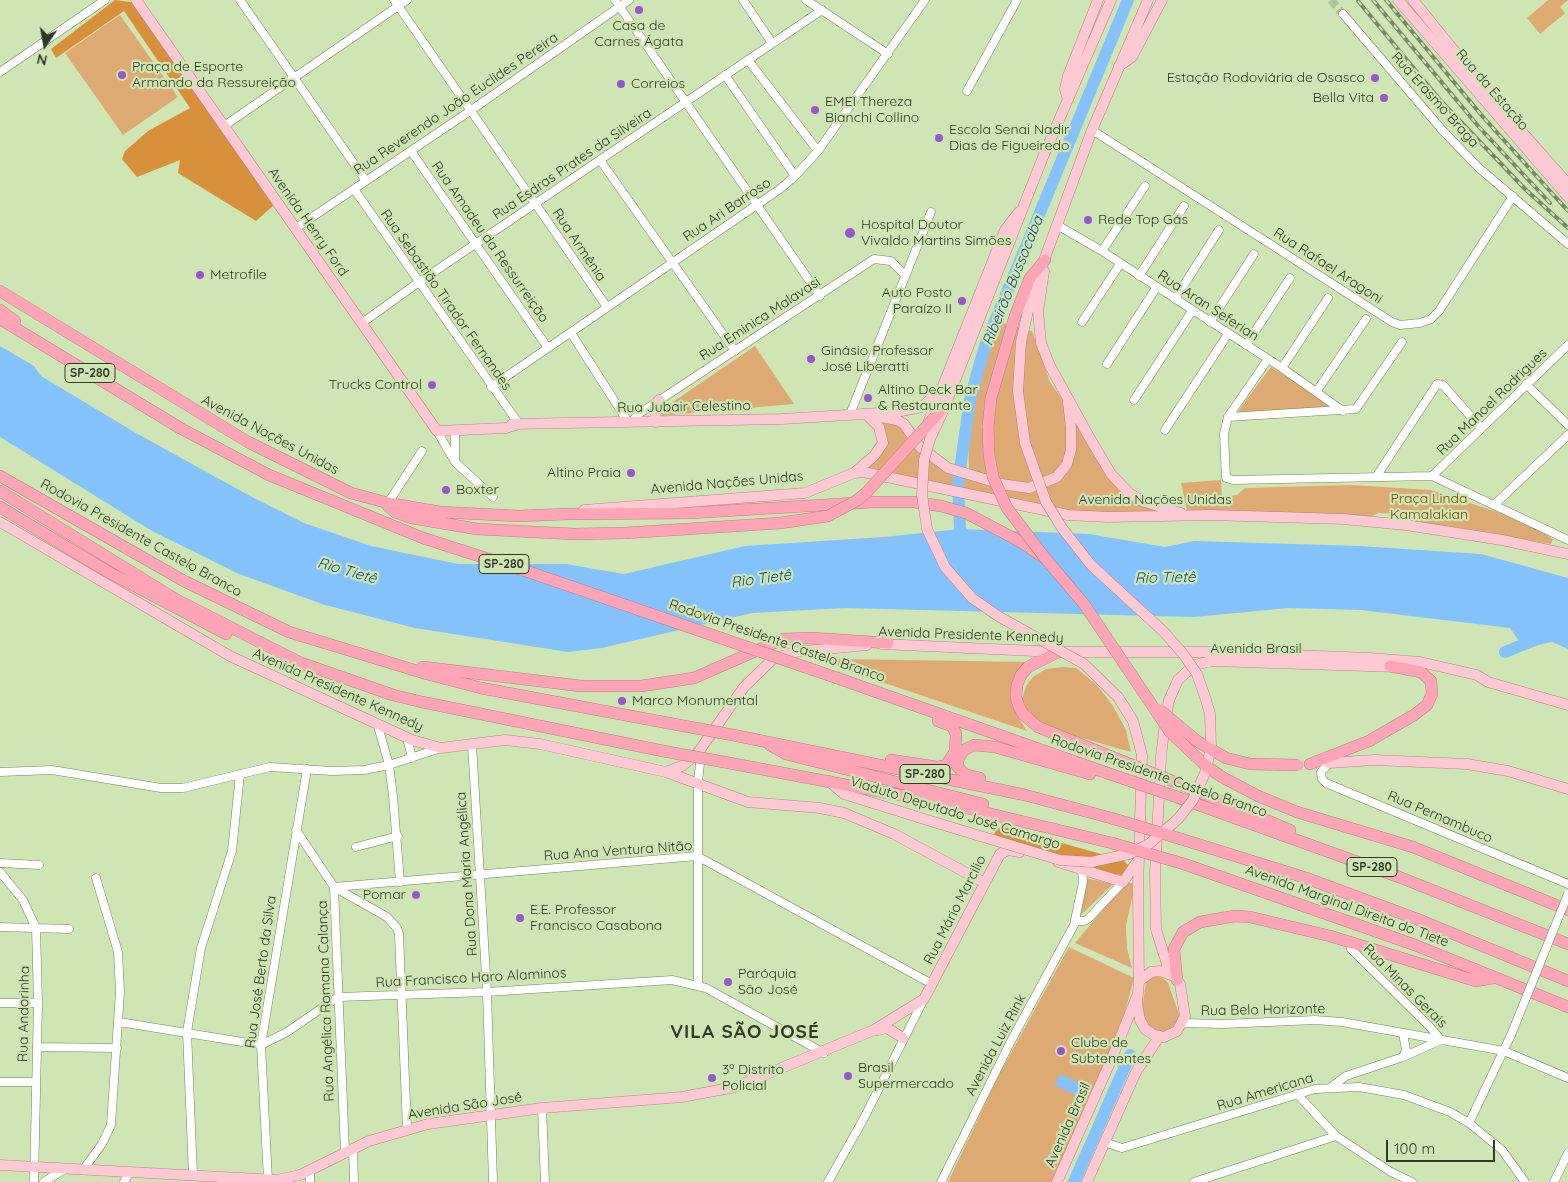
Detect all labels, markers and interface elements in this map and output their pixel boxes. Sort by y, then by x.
marker: Casa de Carnes Ágata [633,4,645,16]
place label: Casa de Carnes Ágata [595,18,683,50]
north arrow [20,20,70,70]
street label: Rua Reverendo João Euclides Pereira [351,29,561,179]
street label: Rua da Estação [1452,46,1532,134]
street label: Rua Erasmo Braga [1388,49,1482,151]
text: N [35,50,49,70]
place label: Praça de Esporte Armando da Ressureição [132,59,296,92]
marker: Praça de Esporte Armando da Ressureição [116,69,128,81]
place label: Estação Rodoviária de Osasco [1167,70,1365,86]
marker: Estação Rodoviária de Osasco [1369,72,1381,84]
place label: Correios [631,76,685,92]
marker: Correios [615,78,627,90]
place label: Bella Vita [1313,90,1374,106]
marker: Bella Vita [1378,92,1390,104]
place label: EMEI Thereza Bianchi Collino [825,94,919,126]
street label: Rua Esdras Prates da Silveira [489,104,655,224]
marker: EMEI Thereza Bianchi Collino [809,104,821,116]
place label: Escola Senai Nadir Dias de Figueiredo [949,122,1069,154]
marker: Escola Senai Nadir Dias de Figueiredo [933,132,945,144]
street label: Rua Amadeu da Ressurreição [428,158,552,326]
street label: Avenida Henry Ford [264,164,352,280]
street label: Rua Ari Barroso [680,174,774,246]
street label: Rua Armênia [548,205,610,285]
street label: Rua Sebastião Tirador Fernandes [377,206,515,394]
place label: Rede Top Gás [1098,212,1188,228]
water label: Ribeirão Bussocaba [979,213,1047,349]
marker: Rede Top Gás [1082,214,1094,226]
place label: Hospital Doutor Vivaldo Martins Simões [861,217,1011,250]
street label: Rua Rafael Aragoni [1270,224,1386,308]
marker: Hospital Doutor Vivaldo Martins Simões [843,226,857,240]
place label: Metrofile [210,267,267,283]
street label: Rua Aran Seferian [1154,267,1262,345]
marker: Metrofile [194,269,206,281]
street label: Rua Eminica Malavasi [696,274,824,364]
place label: Auto Posto Paraízo II [882,285,952,318]
marker: Auto Posto Paraízo II [956,295,968,307]
place label: Ginásio Professor José Liberatti [821,343,933,376]
street label: Rua Manoel Rodrigues [1433,345,1551,459]
marker: Ginásio Professor José Liberatti [805,353,817,365]
road number: SP-280 [65,363,115,382]
place label: Trucks Control [329,377,422,393]
marker: Trucks Control [426,379,438,391]
place label: Altino Deck Bar & Restaurante [878,382,978,414]
street label: Avenida Nações Unidas [198,392,342,478]
marker: Altino Deck Bar & Restaurante [862,392,874,404]
street label: Rua Jubair Celestino [617,397,751,417]
place label: Altino Praia [547,465,621,481]
marker: Altino Praia [625,467,637,479]
street label: Avenida Nações Unidas [650,468,804,498]
street label: Rodovia Presidente Castelo Branco [37,475,245,601]
place label: Boxter [456,482,499,498]
marker: Boxter [440,484,452,496]
park label: Praça Linda Kamalakian [1390,491,1468,524]
street label: Avenida Nações Unidas [1078,492,1232,508]
water label: Rio Tietê [315,554,379,588]
road number: SP-280 [479,554,529,574]
water label: Rio Tietê [730,566,792,592]
water label: Rio Tietê [1135,568,1195,588]
street label: Rodovia Presidente Castelo Branco [667,596,887,686]
street label: Avenida Presidente Kennedy [878,623,1064,647]
street label: Avenida Brasil [1210,641,1302,657]
street label: Avenida Presidente Kennedy [250,645,426,735]
place label: Marco Monumental [632,693,758,709]
marker: Marco Monumental [616,695,628,707]
street label: Rodovia Presidente Castelo Branco [1049,731,1269,821]
road number: SP-280 [900,764,950,784]
street label: Viaduto Deputado José Camargo [848,773,1062,853]
street label: Rua Pernambuco [1385,787,1495,847]
street label: Rua Dona Maria Angélica [453,791,481,957]
street label: Rua Ana Ventura Nitão [543,837,693,865]
street label: Rua Mário Marcilio [920,853,990,967]
road number: SP-280 [1347,858,1397,876]
street label: Avenida Marginal Direita do Tiete [1243,861,1451,951]
place label: Pomar [363,887,406,903]
marker: Pomar [410,889,422,901]
street label: Rua José Berto da Silva [242,895,280,1049]
street label: Rua Angélica Romana Calança [314,900,338,1102]
place label: E.E. Professor Francisco Casabona [530,902,662,934]
marker: E.E. Professor Francisco Casabona [514,912,526,924]
street label: Rua Minas Gerais [1359,940,1451,1032]
street label: Rua Francisco Haro Alaminos [375,965,567,991]
street label: Rua Andorinha [15,966,33,1062]
place label: Paróquia São José [738,966,798,999]
marker: Paróquia São José [722,976,734,988]
street label: Avenida Luiz Rink [962,991,1030,1099]
street label: Rua Belo Horizonte [1201,1001,1325,1019]
district label: VILA SÃO JOSÉ [669,1021,821,1043]
place label: Clube de Subtenentes [1071,1035,1151,1068]
marker: Clube de Subtenentes [1055,1045,1067,1057]
place label: Brasil Supermercado [858,1060,954,1092]
place label: 3º Distrito Policial [722,1062,784,1094]
street label: Rua Americana [1215,1069,1315,1115]
marker: Brasil Supermercado [842,1070,854,1082]
marker: 3º Distrito Policial [706,1072,718,1084]
street label: Avenida Brasil [1042,1080,1094,1170]
street label: Avenida São José [407,1089,523,1123]
scale bar [1388,1130,1497,1162]
text: 100 m [1394,1139,1435,1158]

